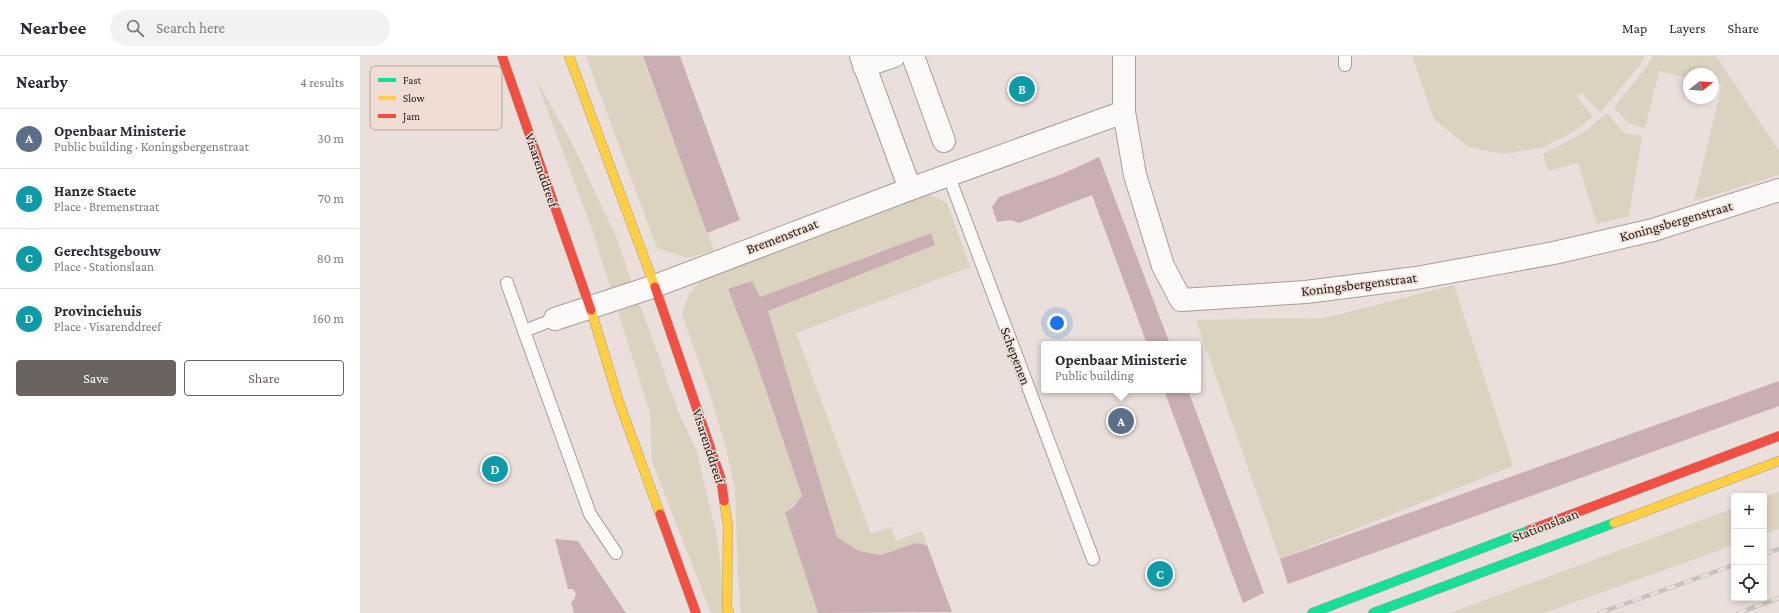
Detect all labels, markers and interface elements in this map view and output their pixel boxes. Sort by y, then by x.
search box [110,10,390,46]
text: Nearbee [20,17,86,38]
icon: search [124,17,146,39]
text: Search here [156,20,225,36]
text: Map [1622,20,1647,36]
text: Layers [1669,20,1706,36]
text: Share [1728,20,1759,36]
legend [370,66,502,130]
north arrow [1683,68,1719,104]
text: Nearby [16,73,68,92]
text: Fast [403,74,422,86]
pin: B [1009,74,1035,104]
text: 4 results [300,75,344,90]
text: Slow [403,92,425,104]
text: Jam [402,110,420,123]
text: Openbaar Ministerie [54,123,186,139]
text: A [25,131,33,146]
text: 30 m [318,131,344,146]
street label: Visarenddreef [522,131,562,210]
text: Public building · Koningsbergenstraat [54,139,249,154]
text: Hanze Staete [54,183,136,199]
text: B [25,191,33,206]
text: 70 m [318,191,344,206]
street label: Koningsbergenstraat [1618,197,1735,245]
text: Place · Bremenstraat [54,199,159,214]
street label: Bremenstraat [744,215,821,257]
text: Gerechtsgebouw [54,243,161,259]
text: C [25,251,33,266]
text: 80 m [317,251,344,266]
text: Place · Stationslaan [54,259,154,274]
street label: Koningsbergenstraat [1300,269,1418,299]
text: Provinciehuis [54,303,142,319]
text: D [25,311,33,326]
text: 160 m [313,311,344,326]
your location [1047,313,1067,333]
text: Place · Visarenddreef [54,319,161,334]
street label: Schepenen [998,325,1035,388]
popup [1041,341,1201,393]
text: Openbaar Ministerie [1055,352,1187,368]
button: Save [16,360,176,396]
button: Share [184,360,344,396]
text: Public building [1055,368,1134,383]
pin: A [1108,406,1134,436]
street label: Visarenddreef [689,407,729,486]
pin: D [482,454,508,484]
map controls [1731,493,1767,601]
button: + [1731,493,1767,529]
street label: Stationslaan [1509,505,1581,545]
button: − [1731,529,1767,565]
pin: C [1147,559,1173,589]
button: locate [1731,565,1767,601]

